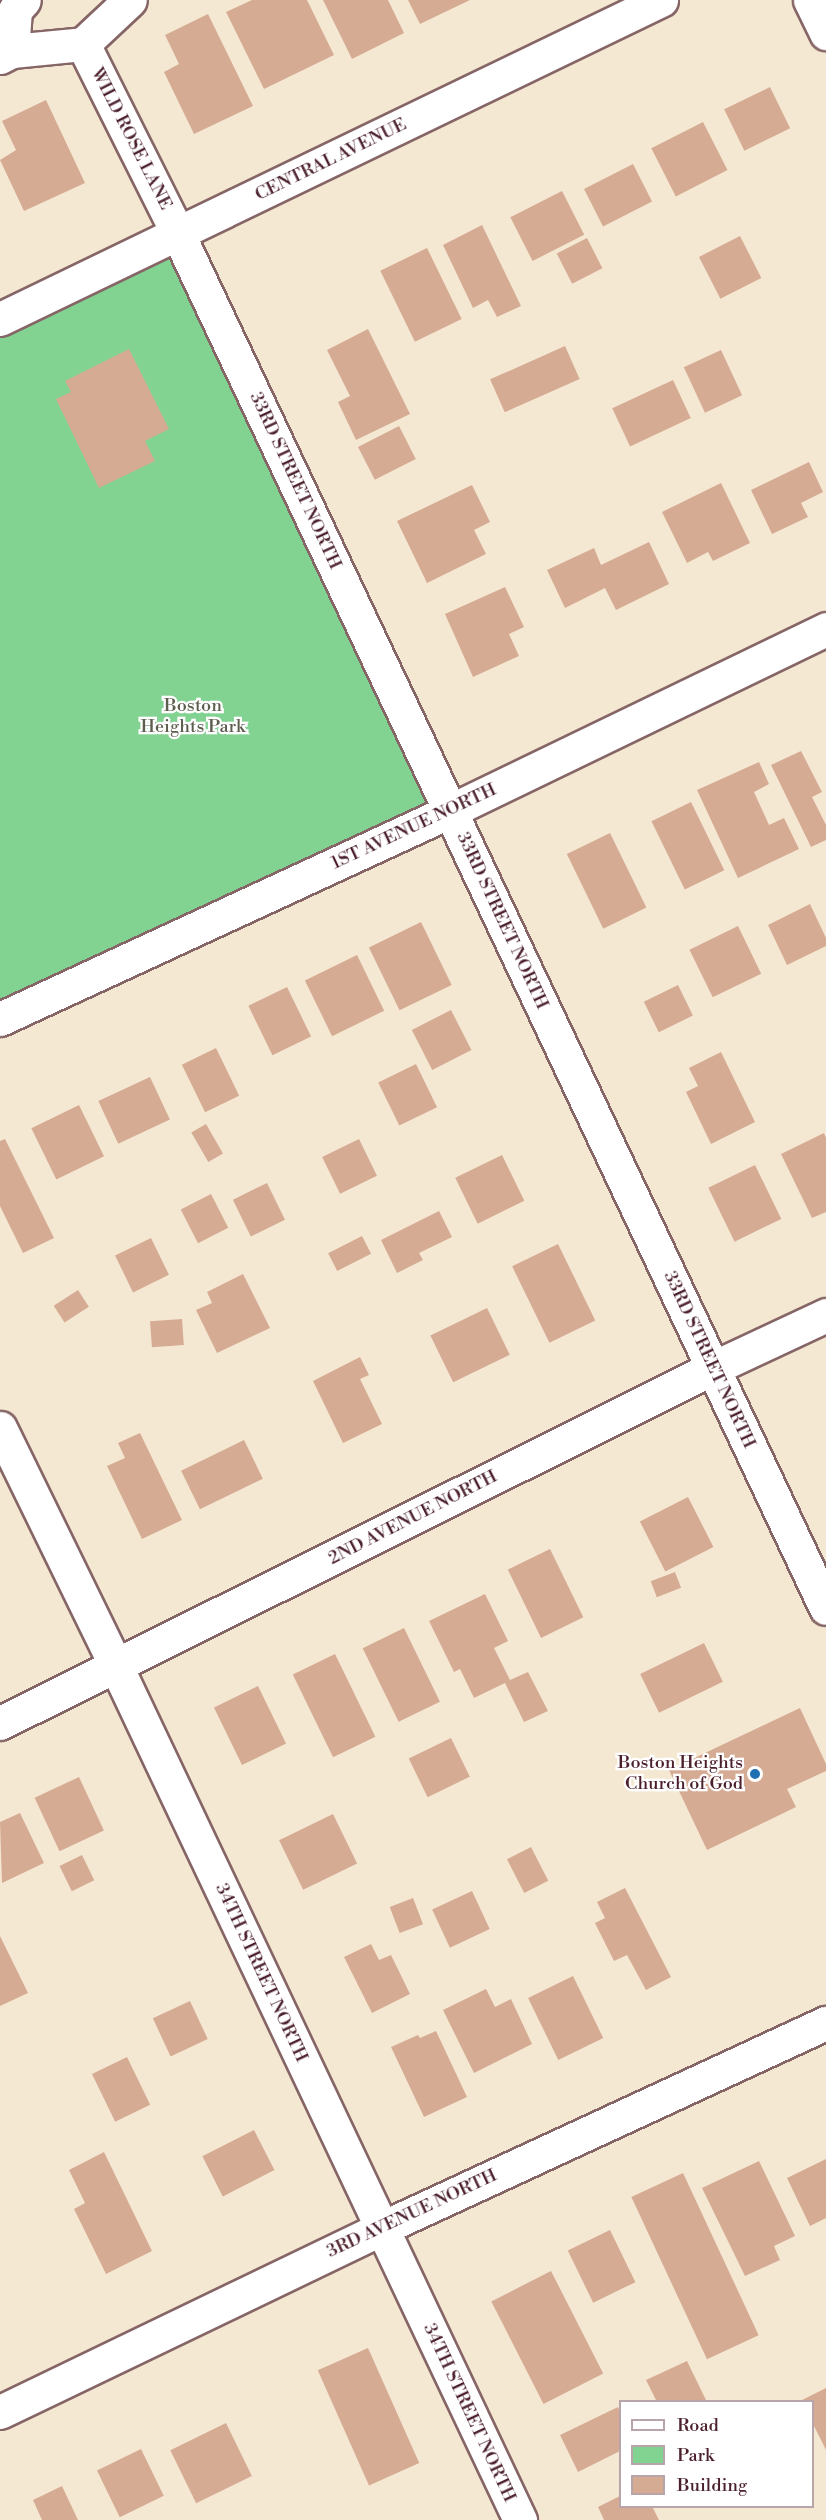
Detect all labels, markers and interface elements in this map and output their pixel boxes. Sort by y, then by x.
street label: WILD ROSE LANE [86,64,176,214]
street label: CENTRAL AVENUE [252,114,410,206]
street label: 33RD STREET NORTH [244,389,346,573]
park label: Boston Heights Park [141,696,245,738]
street label: 1ST AVENUE NORTH [328,779,500,875]
street label: 33RD STREET NORTH [451,829,553,1013]
street label: 33RD STREET NORTH [658,1268,760,1452]
street label: 2ND AVENUE NORTH [325,1466,501,1570]
place label: Boston Heights Church of God [618,1753,743,1796]
marker: Boston Heights Church of God [748,1767,762,1781]
street label: 34TH STREET NORTH [210,1880,312,2066]
street label: 3RD AVENUE NORTH [324,2165,500,2263]
street label: 34TH STREET NORTH [418,2320,520,2506]
legend [619,2400,814,2508]
text: Road [677,2414,719,2437]
text: Park [677,2444,714,2467]
text: Building [677,2474,747,2497]

